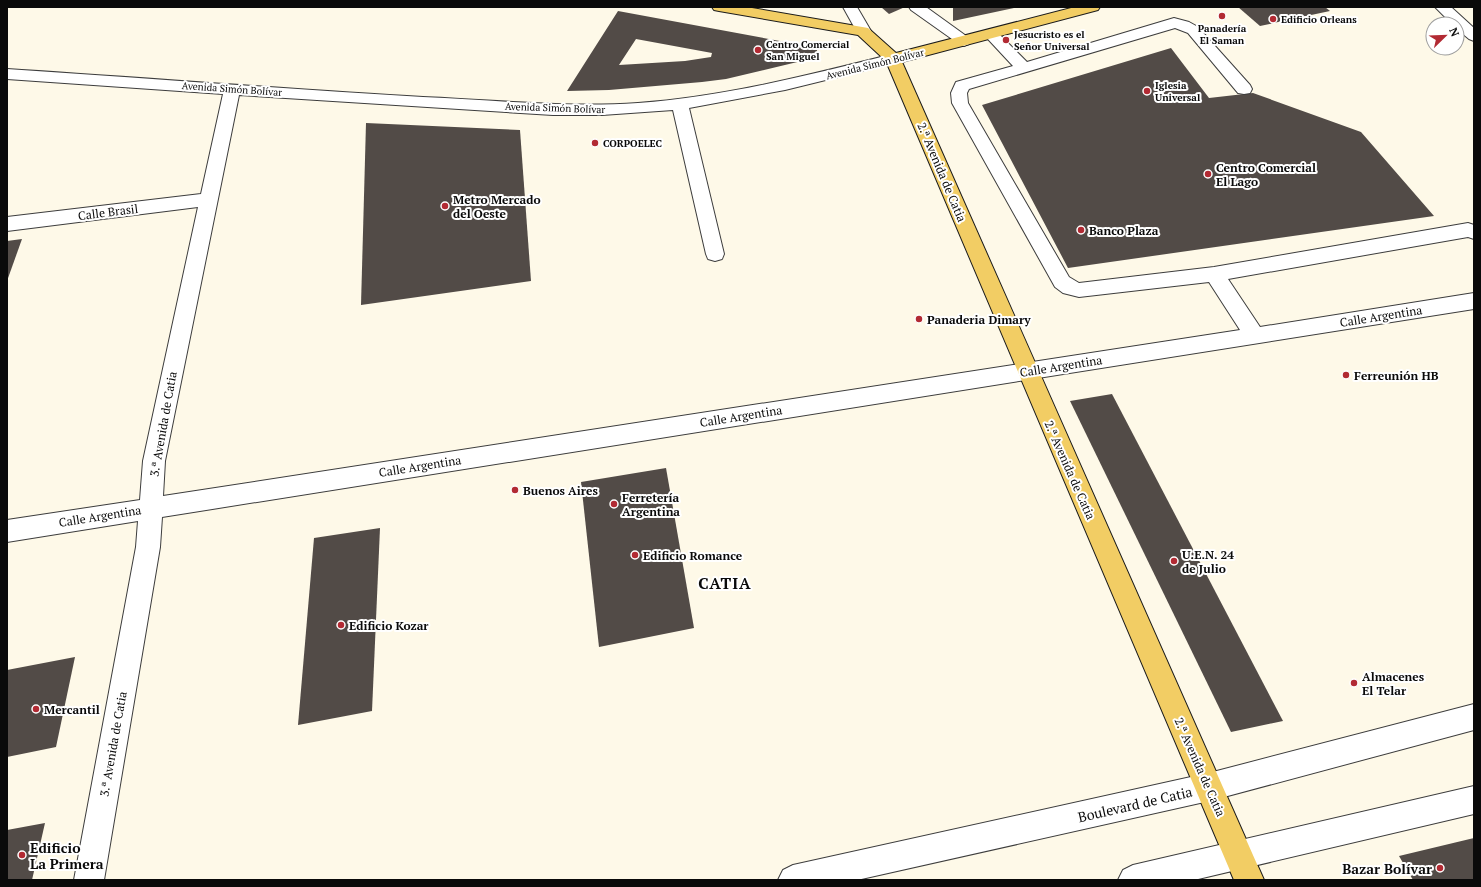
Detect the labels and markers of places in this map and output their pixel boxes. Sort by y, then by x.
marker: Panadería El Saman [1217,11,1227,21]
place label: Edificio Orleans [1281,13,1357,26]
marker: Edificio Orleans [1268,14,1278,24]
place label: Panadería El Saman [1198,22,1247,47]
place label: Jesucristo es el Señor Universal [1014,28,1090,53]
marker: Jesucristo es el Señor Universal [1001,35,1011,45]
place label: Centro Comercial San Miguel [766,38,850,63]
marker: Centro Comercial San Miguel [753,45,763,55]
place label: Iglesia Universal [1155,79,1201,104]
marker: Iglesia Universal [1142,86,1152,96]
place label: CORPOELEC [603,137,662,150]
marker: CORPOELEC [590,138,600,148]
place label: Centro Comercial El Lago [1216,160,1316,189]
marker: Centro Comercial El Lago [1203,169,1213,179]
place label: Metro Mercado del Oeste [453,192,541,221]
marker: Metro Mercado del Oeste [440,201,450,211]
place label: Banco Plaza [1089,223,1159,238]
marker: Banco Plaza [1076,225,1086,235]
place label: Panaderia Dimary [927,312,1031,327]
marker: Panaderia Dimary [914,314,924,324]
place label: Ferreunión HB [1354,368,1439,383]
marker: Ferreunión HB [1341,370,1351,380]
place label: Buenos Aires [523,483,598,498]
marker: Buenos Aires [510,485,520,495]
place label: Ferretería Argentina [622,490,680,519]
marker: Ferretería Argentina [609,499,619,509]
place label: U.E.N. 24 de Julio [1182,547,1234,576]
place label: Edificio Romance [643,548,743,563]
marker: Edificio Romance [630,550,640,560]
marker: U.E.N. 24 de Julio [1169,556,1179,566]
place label: Edificio Kozar [349,618,429,633]
marker: Edificio Kozar [336,620,346,630]
place label: Almacenes El Telar [1362,669,1425,698]
marker: Almacenes El Telar [1349,678,1359,688]
place label: Mercantil [44,702,100,717]
marker: Mercantil [31,704,41,714]
place label: Edificio La Primera [30,838,104,873]
marker: Edificio La Primera [17,850,27,860]
place label: Bazar Bolívar [1342,859,1432,878]
marker: Bazar Bolívar [1435,863,1445,873]

